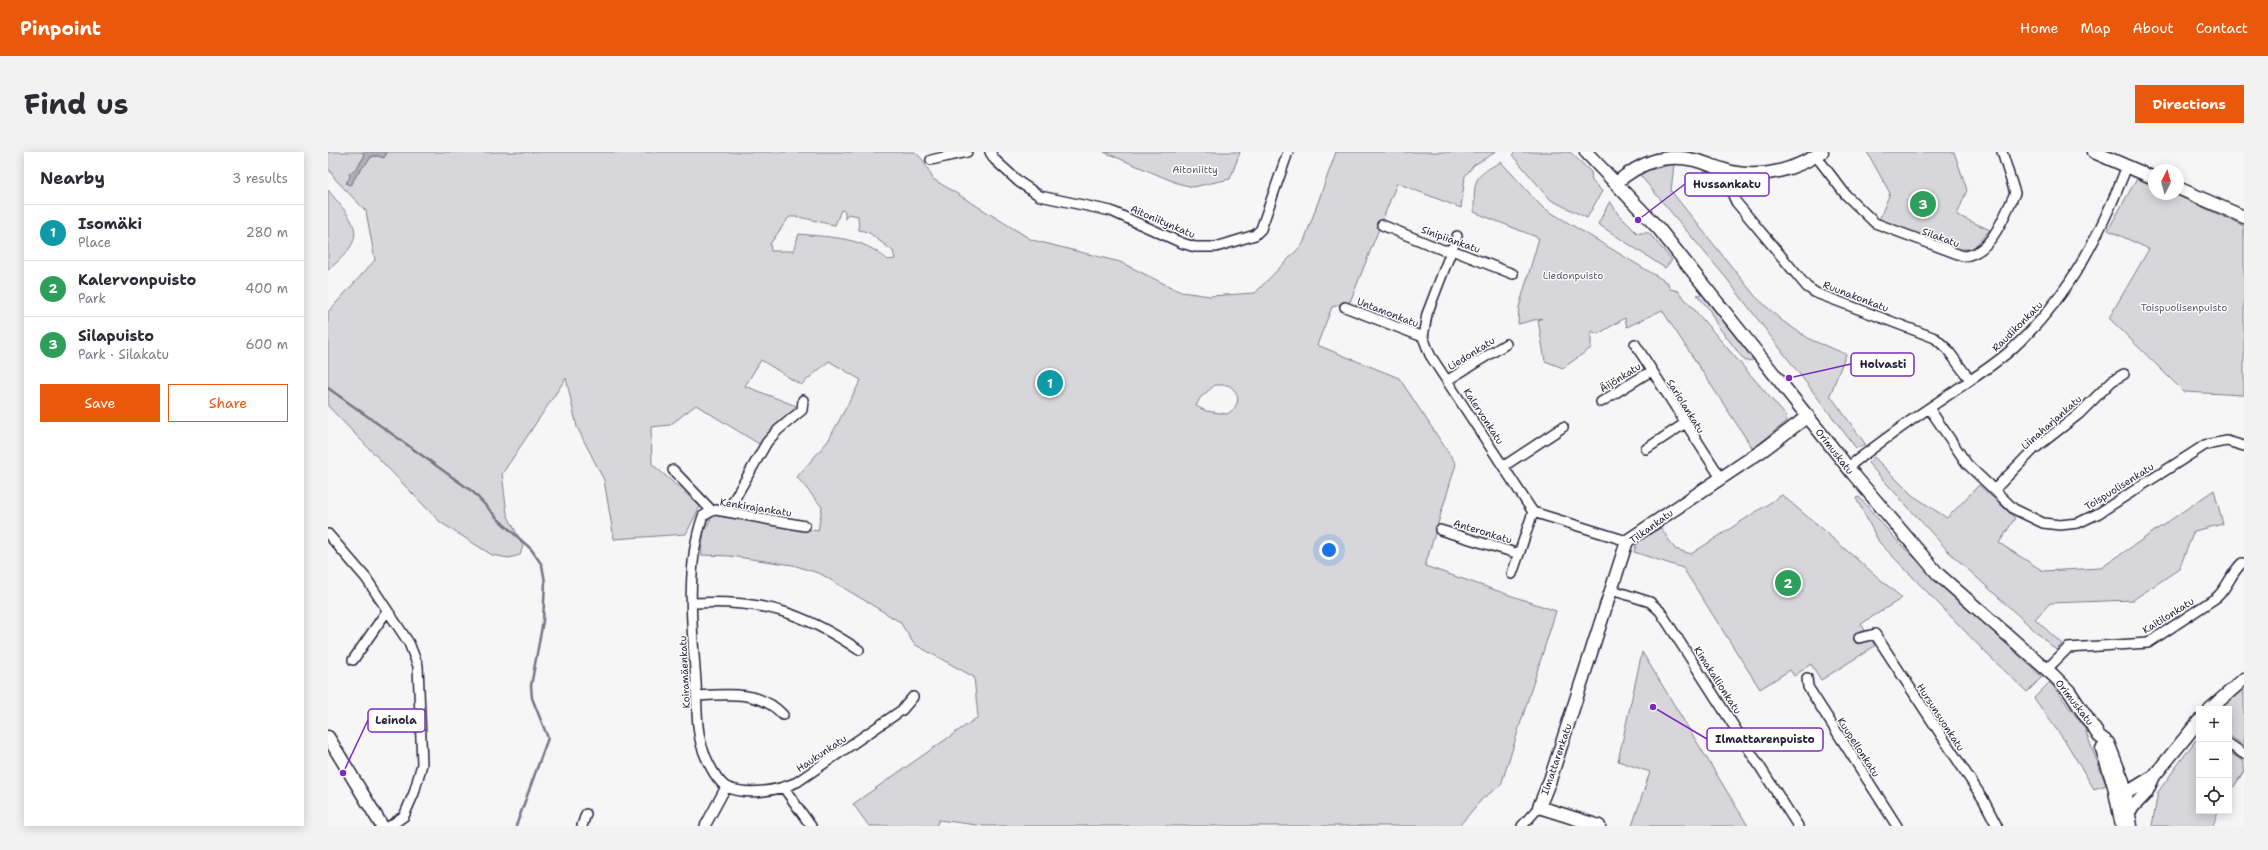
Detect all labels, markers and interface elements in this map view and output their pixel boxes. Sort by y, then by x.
text: Pinpoint [20,16,101,41]
text: Home [2020,19,2059,37]
text: Map [2081,19,2111,37]
text: About [2133,19,2174,37]
text: Contact [2196,19,2248,37]
text: Find us [24,85,129,123]
button: Directions [2135,85,2244,123]
park label: Aitoniitty [1172,163,1218,176]
north arrow [2148,164,2184,200]
text: Nearby [40,167,105,189]
text: 3 results [232,170,288,187]
callout: Hussankatu [1685,173,1769,196]
text: Hussankatu [1693,177,1761,192]
pin: 3 [1910,189,1936,219]
street label: Aitoniitynkatu [1128,202,1197,241]
text: Isomäki [78,214,142,234]
street label: Sinipiiankatu [1420,223,1482,256]
text: 1 [50,224,56,241]
text: 280 m [246,224,288,241]
street label: Silakatu [1920,225,1962,250]
text: Place [78,234,111,251]
park label: Liedonpuisto [1543,269,1603,282]
text: Kalervonpuisto [78,270,196,290]
street label: Ruunakonkatu [1821,278,1891,315]
text: 2 [48,280,58,297]
text: 400 m [245,280,288,297]
text: Park [78,290,106,307]
street label: Untamonkatu [1355,295,1421,330]
street label: Raudikonkatu [1989,298,2046,354]
park label: Toispuolisenpuisto [2141,301,2227,314]
text: Silapuisto [78,326,154,346]
street label: Liedonkatu [1445,334,1497,373]
text: 3 [48,336,58,353]
text: 600 m [245,336,288,353]
text: Park · Silakatu [78,346,169,363]
callout: Holvasti [1851,353,1914,376]
text: Holvasti [1860,357,1906,372]
street label: Äijönkatu [1597,360,1643,395]
pin: 1 [1037,368,1063,398]
street label: Sariolankatu [1664,377,1707,436]
button: Save [40,384,160,422]
button: Share [168,384,288,422]
street label: Kalervonkatu [1461,386,1507,447]
street label: Liinaharjankatu [2018,392,2084,452]
street label: Orimuskatu [1813,426,1857,477]
street label: Toispuolisenkatu [2082,460,2156,513]
street label: Kenkirajankatu [719,495,793,520]
street label: Tilkankatu [1627,506,1676,547]
street label: Anteronkatu [1452,516,1514,547]
your location [1319,540,1339,560]
pin: 2 [1775,568,1801,598]
street label: Kaitilonkatu [2140,594,2197,636]
street label: Koiramäenkatu [676,635,693,709]
street label: Kimakallionkatu [1691,644,1744,717]
street label: Orimuskatu [2053,677,2097,728]
street label: Hursunsuonkatu [1914,681,1967,754]
map controls [2196,706,2232,814]
button: + [2196,706,2232,742]
callout: Leinola [368,709,425,732]
text: Leinola [375,713,417,728]
street label: Kuupellonkatu [1835,715,1883,780]
street label: Ilmattarenkatu [1538,721,1575,797]
callout: Ilmattarenpuisto [1707,728,1823,751]
street label: Haukunkatu [794,732,849,775]
text: Ilmattarenpuisto [1715,732,1815,747]
button: − [2196,742,2232,778]
button: locate [2196,778,2232,814]

